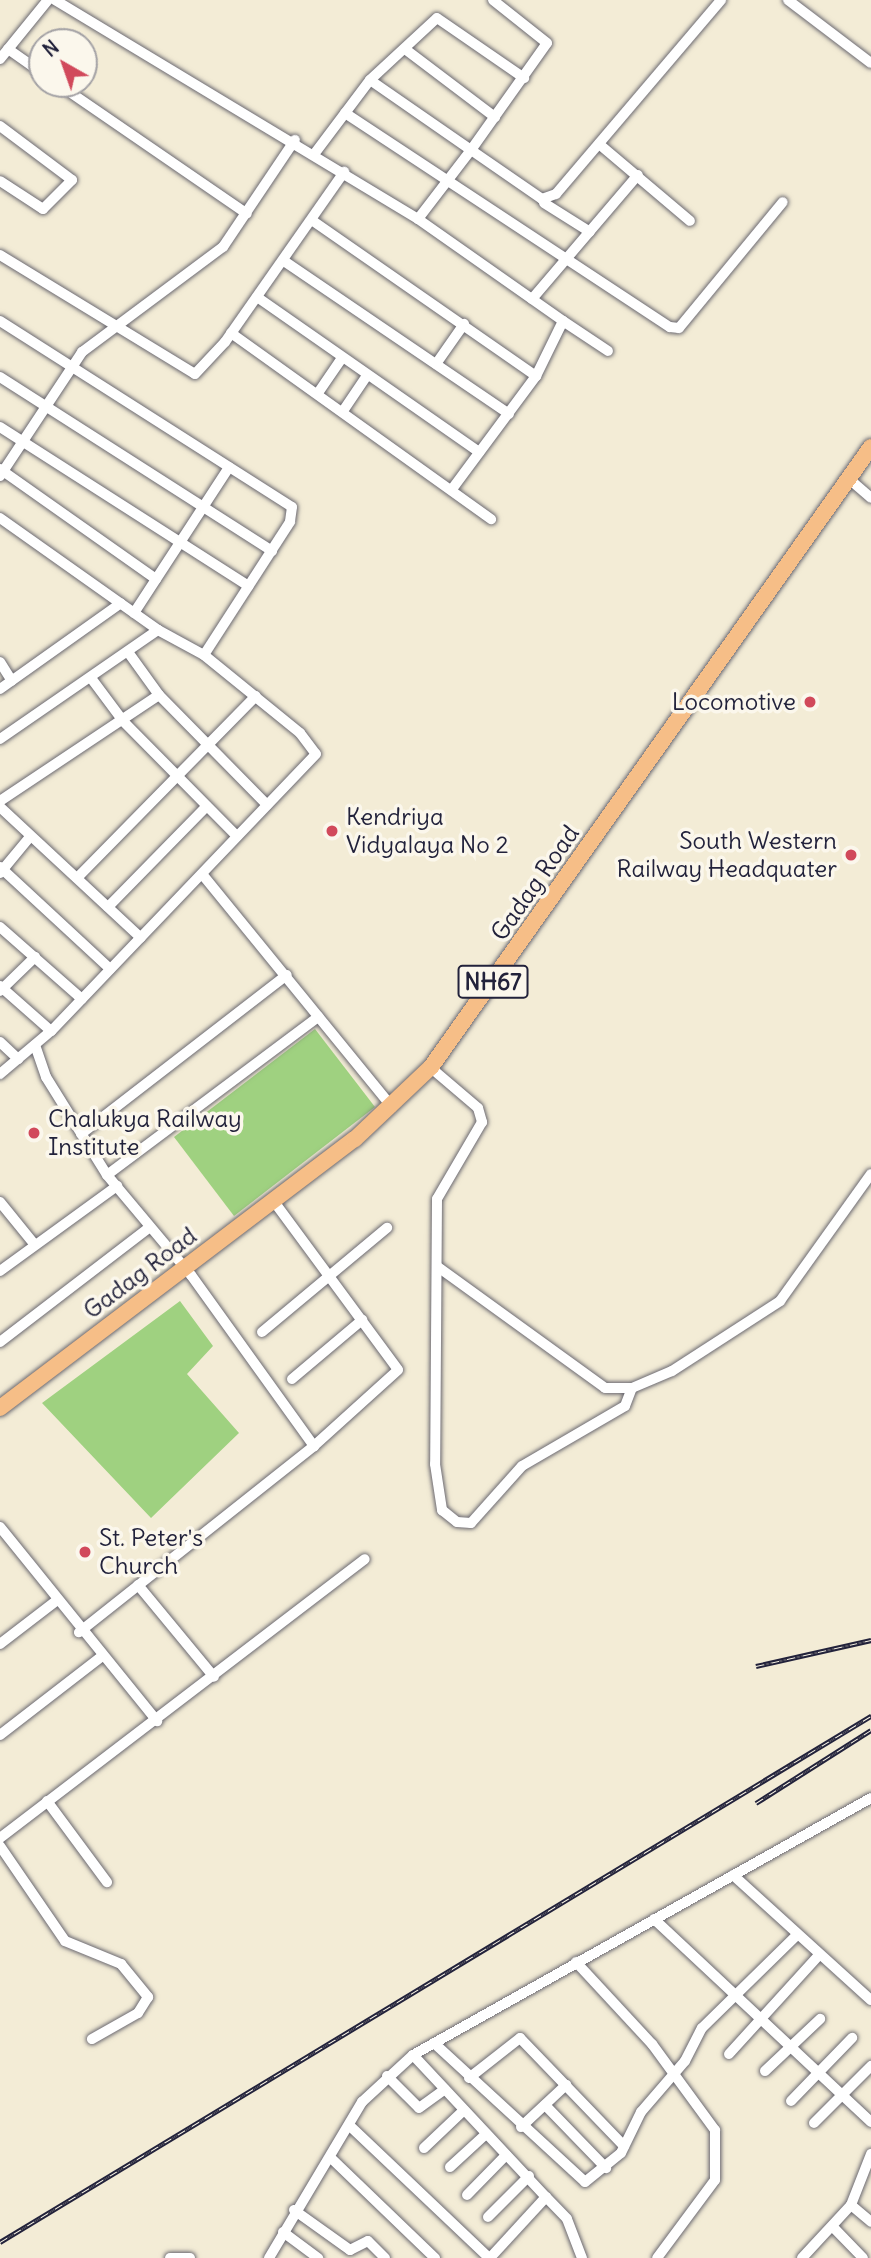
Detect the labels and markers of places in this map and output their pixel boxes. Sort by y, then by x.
place label: Locomotive [672,688,796,716]
marker: Locomotive [802,694,818,710]
place label: Kendriya Vidyalaya No 2 [346,803,509,859]
marker: Kendriya Vidyalaya No 2 [324,823,340,839]
place label: South Western Railway Headquater [616,827,837,883]
marker: South Western Railway Headquater [843,847,859,863]
place label: Chalukya Railway Institute [48,1105,242,1161]
marker: Chalukya Railway Institute [26,1125,42,1141]
place label: St. Peter's Church [99,1524,203,1580]
marker: St. Peter's Church [77,1544,93,1560]

